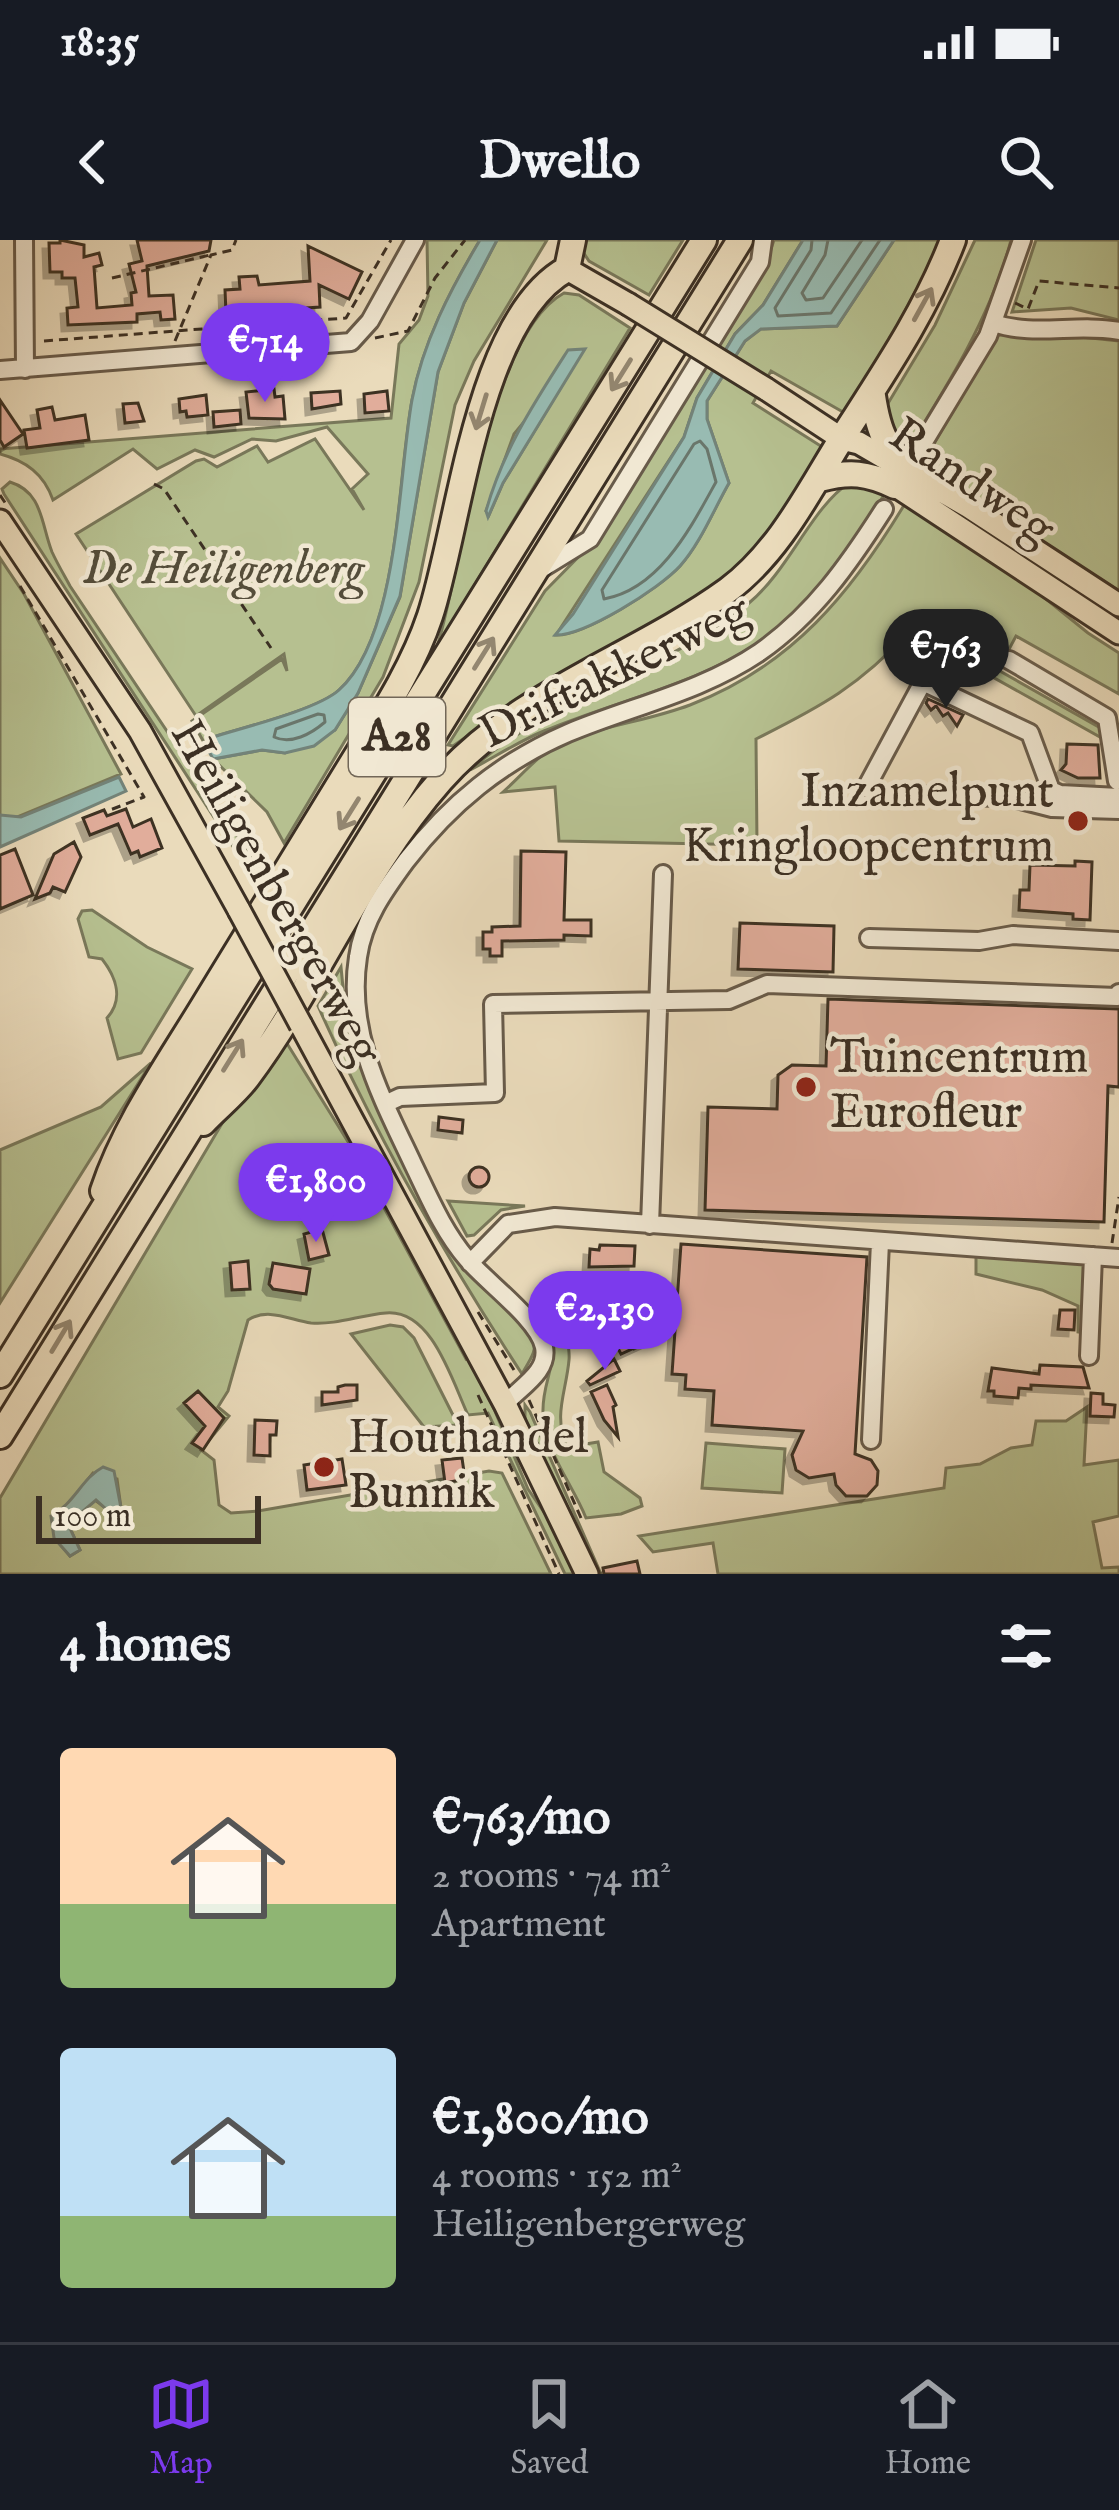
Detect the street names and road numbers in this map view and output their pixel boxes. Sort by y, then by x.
street label: Randweg [877,406,1066,561]
street label: Driftakkerweg [470,581,761,764]
road number: A28 [349,698,445,776]
street label: Heiligenbergerweg [155,710,395,1077]

